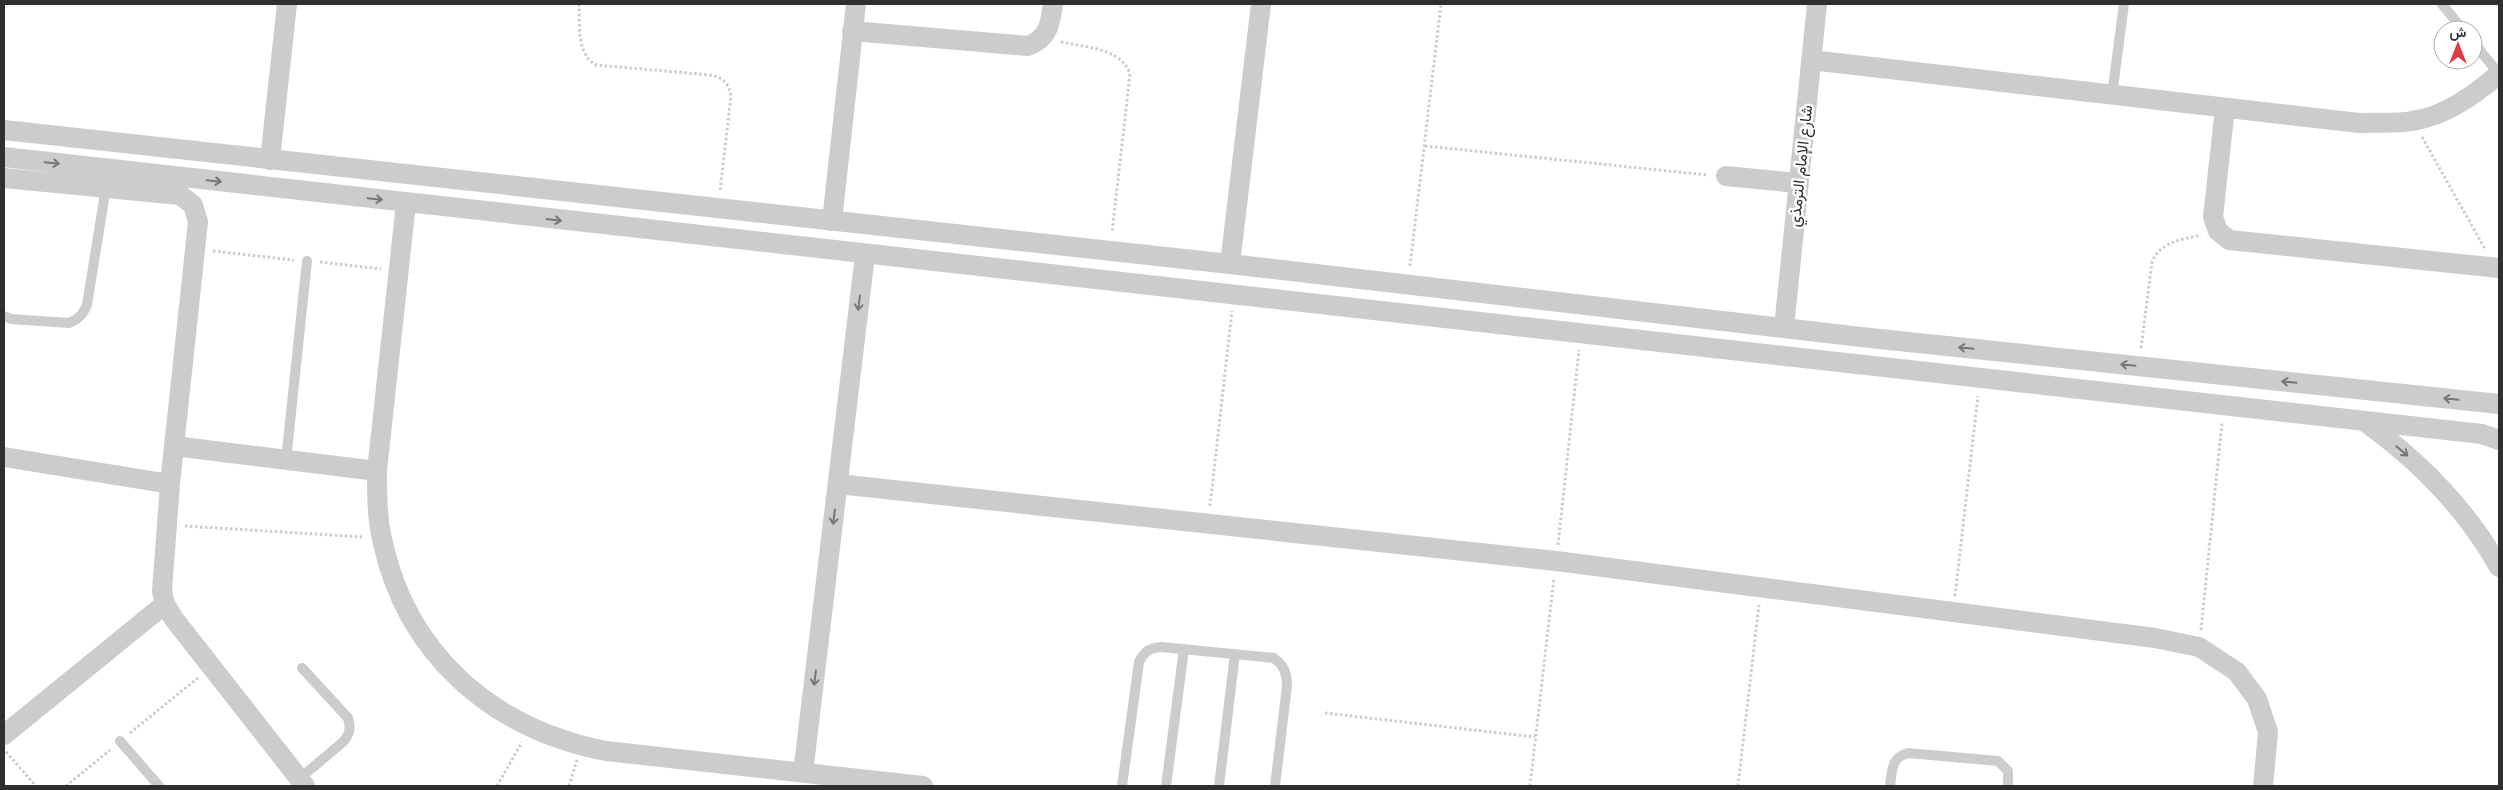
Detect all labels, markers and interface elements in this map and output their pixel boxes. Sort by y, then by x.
north arrow [2433,20,2483,70]
text: ش [2450,23,2467,41]
street label: شارع الإمام الترمذي [1784,104,1820,228]
one-way arrow [44,158,60,168]
one-way arrow [205,176,221,186]
one-way arrow [367,194,383,204]
one-way arrow [546,215,562,225]
one-way arrow [854,295,864,311]
one-way arrow [1958,343,1974,353]
one-way arrow [2120,360,2136,370]
one-way arrow [2281,377,2297,387]
one-way arrow [2443,394,2459,404]
one-way arrow [2395,445,2408,456]
one-way arrow [829,509,839,525]
one-way arrow [810,670,820,686]

